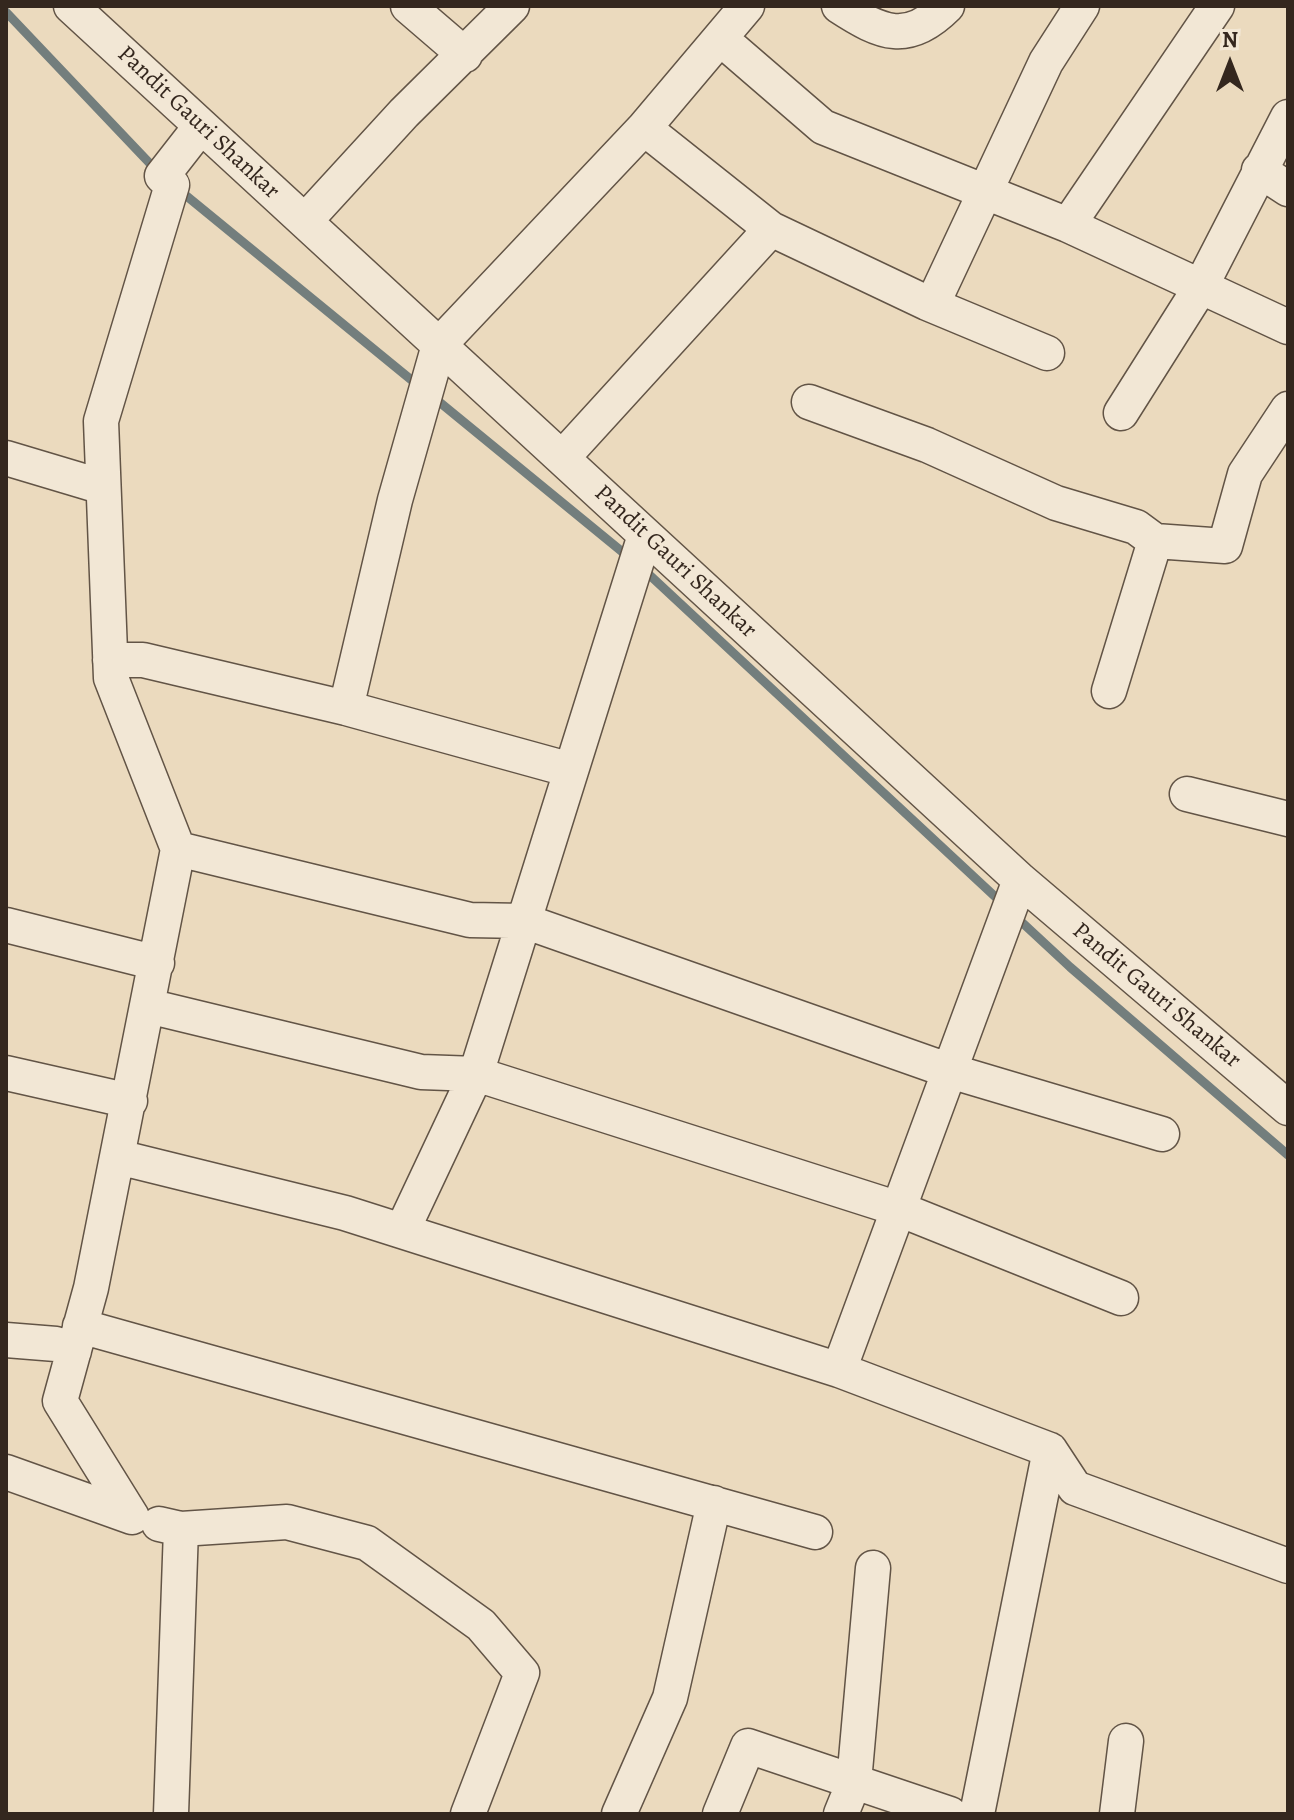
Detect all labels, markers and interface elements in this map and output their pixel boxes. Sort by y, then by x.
north arrow [1190,24,1270,104]
text: N [1222,25,1238,55]
street label: Pandit Gauri Shankar [111,40,285,206]
street label: Pandit Gauri Shankar [588,479,762,645]
street label: Pandit Gauri Shankar [1066,917,1246,1075]

